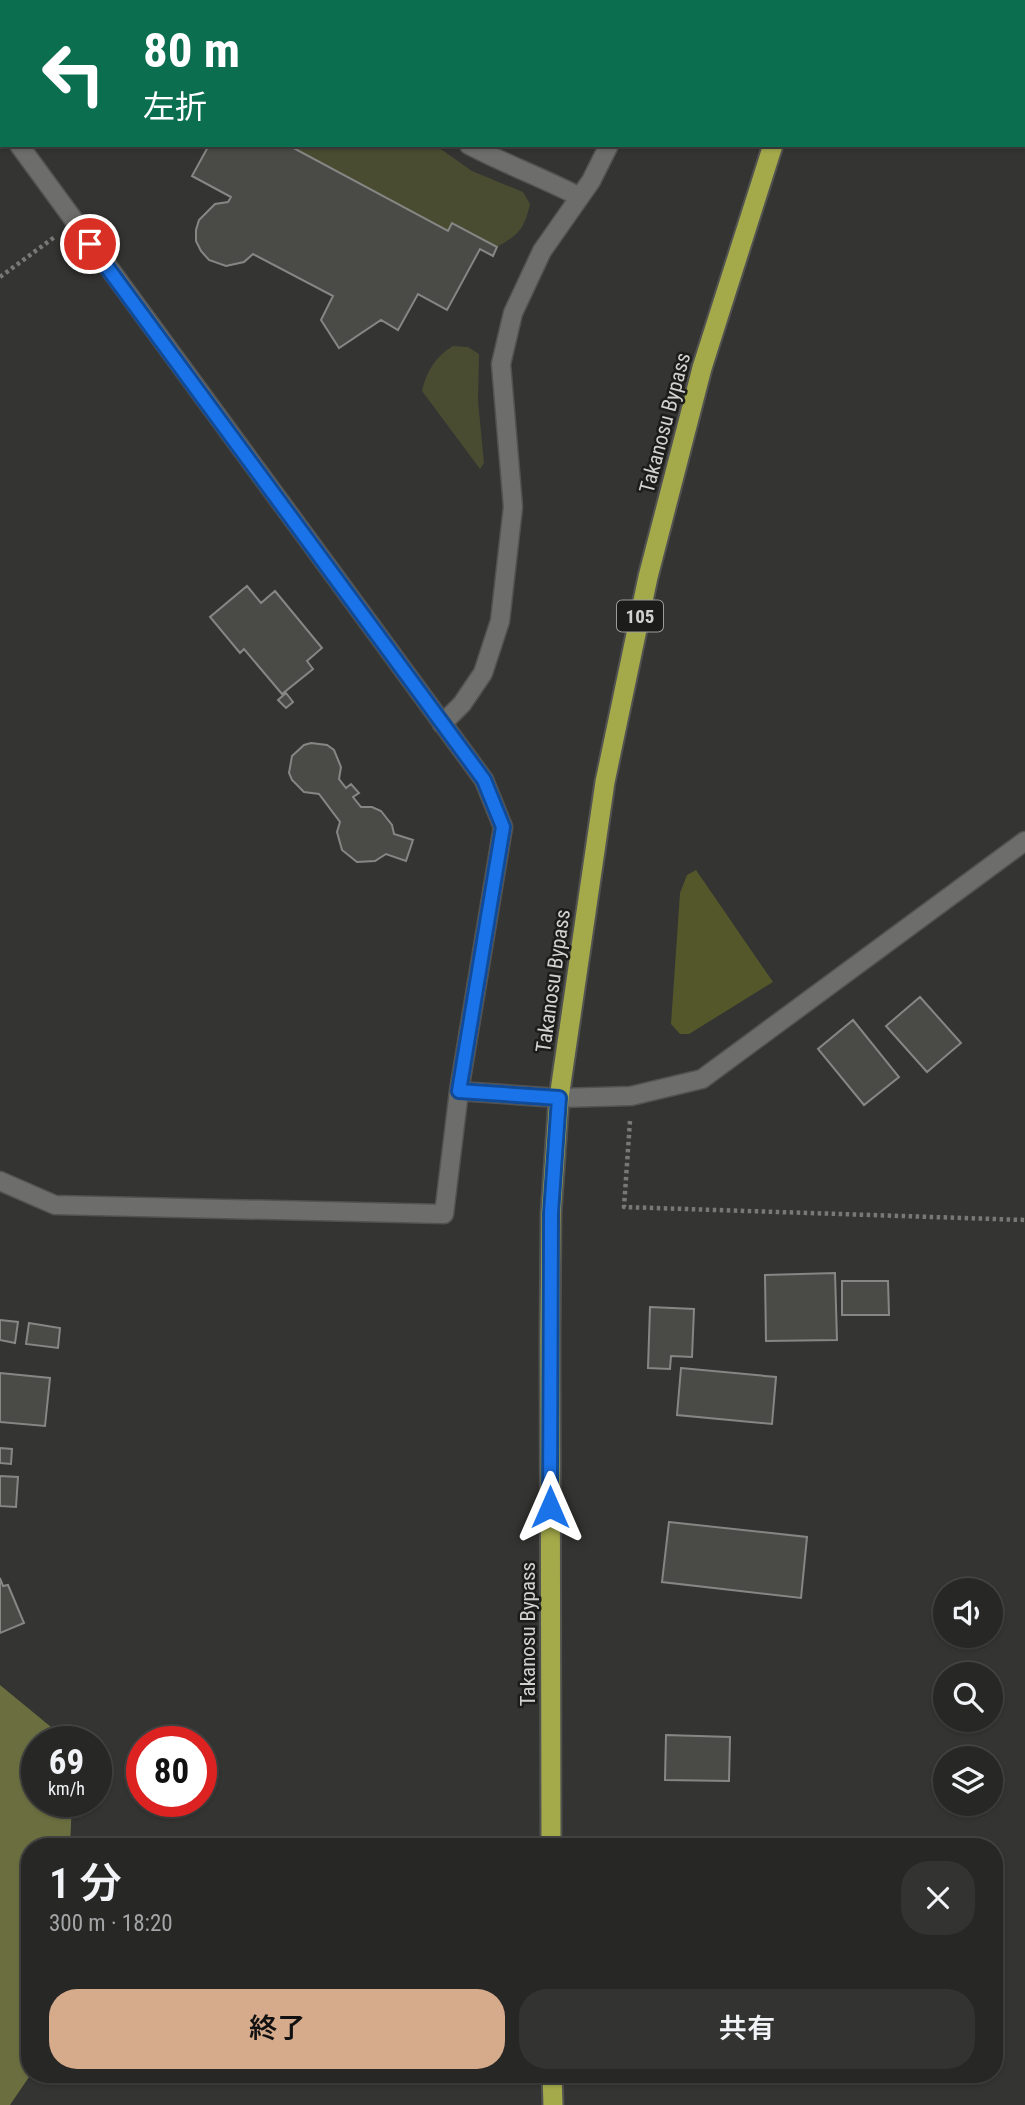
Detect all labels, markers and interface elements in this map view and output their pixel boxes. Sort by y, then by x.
text: 80 m [143,22,240,79]
icon: left [28,28,119,119]
text: 左折 [143,88,207,126]
pin [60,214,120,274]
icon: arrive [71,225,109,263]
street label: Takanosu Bypass [635,350,695,496]
road number: 105 [617,600,663,632]
street label: Takanosu Bypass [531,908,575,1054]
position arrow [513,1470,587,1544]
street label: Takanosu Bypass [516,1562,540,1706]
map controls [933,1578,1003,1816]
button: sound [933,1578,1003,1648]
button: search [933,1662,1003,1732]
speed limit sign: 80 [126,1726,217,1817]
text: 69 [49,1742,84,1783]
button: layers [933,1746,1003,1816]
text: km/h [48,1778,85,1799]
text: 1 分 [49,1859,122,1908]
button: close [901,1861,975,1935]
text: 300 m · 18:20 [49,1910,173,1937]
button: 終了 [49,1989,505,2069]
button: 共有 [519,1989,975,2069]

